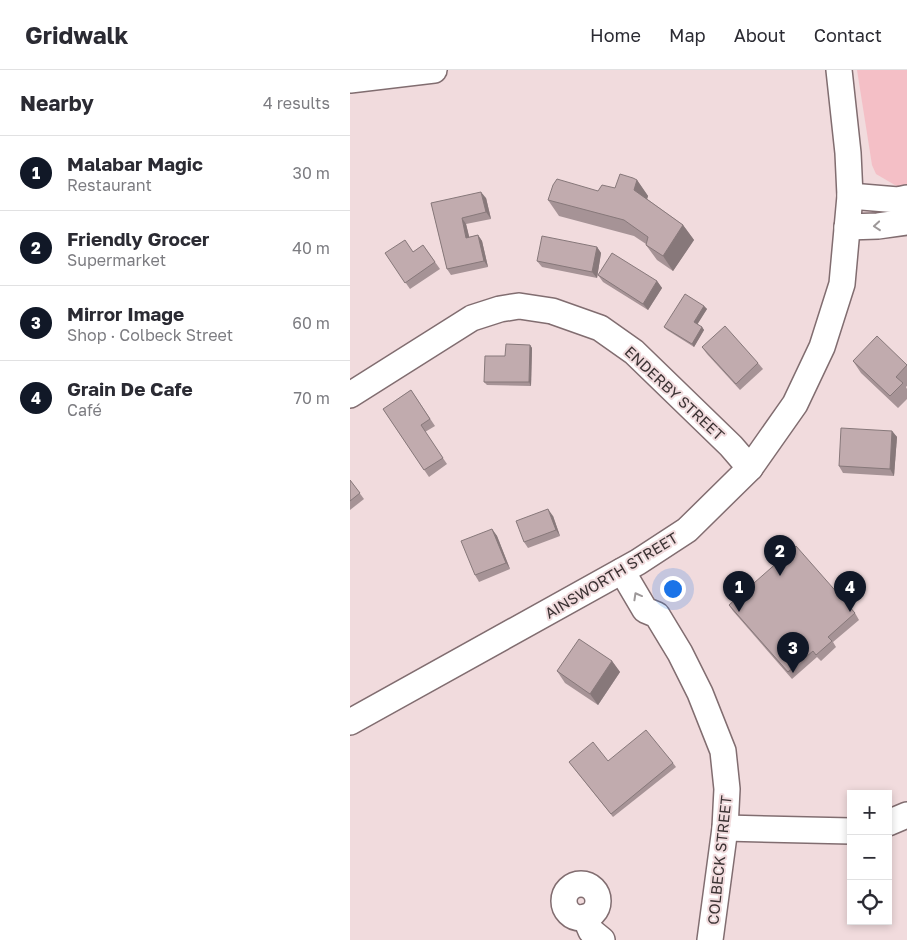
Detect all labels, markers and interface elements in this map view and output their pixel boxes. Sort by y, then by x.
text: Gridwalk [25,20,129,49]
text: Home [590,24,641,46]
text: Map [669,24,706,46]
text: About [734,24,786,46]
text: Contact [814,24,882,46]
text: Nearby [20,90,94,116]
text: 4 results [263,93,330,113]
text: Malabar Magic [67,152,203,175]
text: 1 [32,163,40,183]
text: 30 m [293,163,330,183]
text: Restaurant [67,175,152,195]
one-way arrow [873,220,881,231]
text: Friendly Grocer [67,227,209,250]
text: 2 [31,238,41,258]
text: 40 m [292,238,330,258]
text: Supermarket [67,250,166,270]
text: Mirror Image [67,302,184,325]
text: 3 [31,313,41,333]
text: 60 m [292,313,330,333]
text: Shop · Colbeck Street [67,325,233,345]
street label: ENDERBY STREET [621,342,729,444]
text: Grain De Cafe [67,377,193,400]
text: 4 [31,388,41,408]
text: 70 m [293,388,330,408]
text: Café [67,400,102,420]
street label: AINSWORTH STREET [541,528,681,622]
pin: 2 [764,535,796,576]
pin: 1 [723,571,755,612]
pin: 4 [834,571,866,612]
your location [660,576,686,602]
one-way arrow [633,593,643,602]
pin: 3 [777,632,809,673]
map controls [847,790,892,925]
button: + [847,790,892,835]
street label: COLBECK STREET [703,794,735,926]
button: − [847,835,892,880]
button: locate [847,880,892,925]

